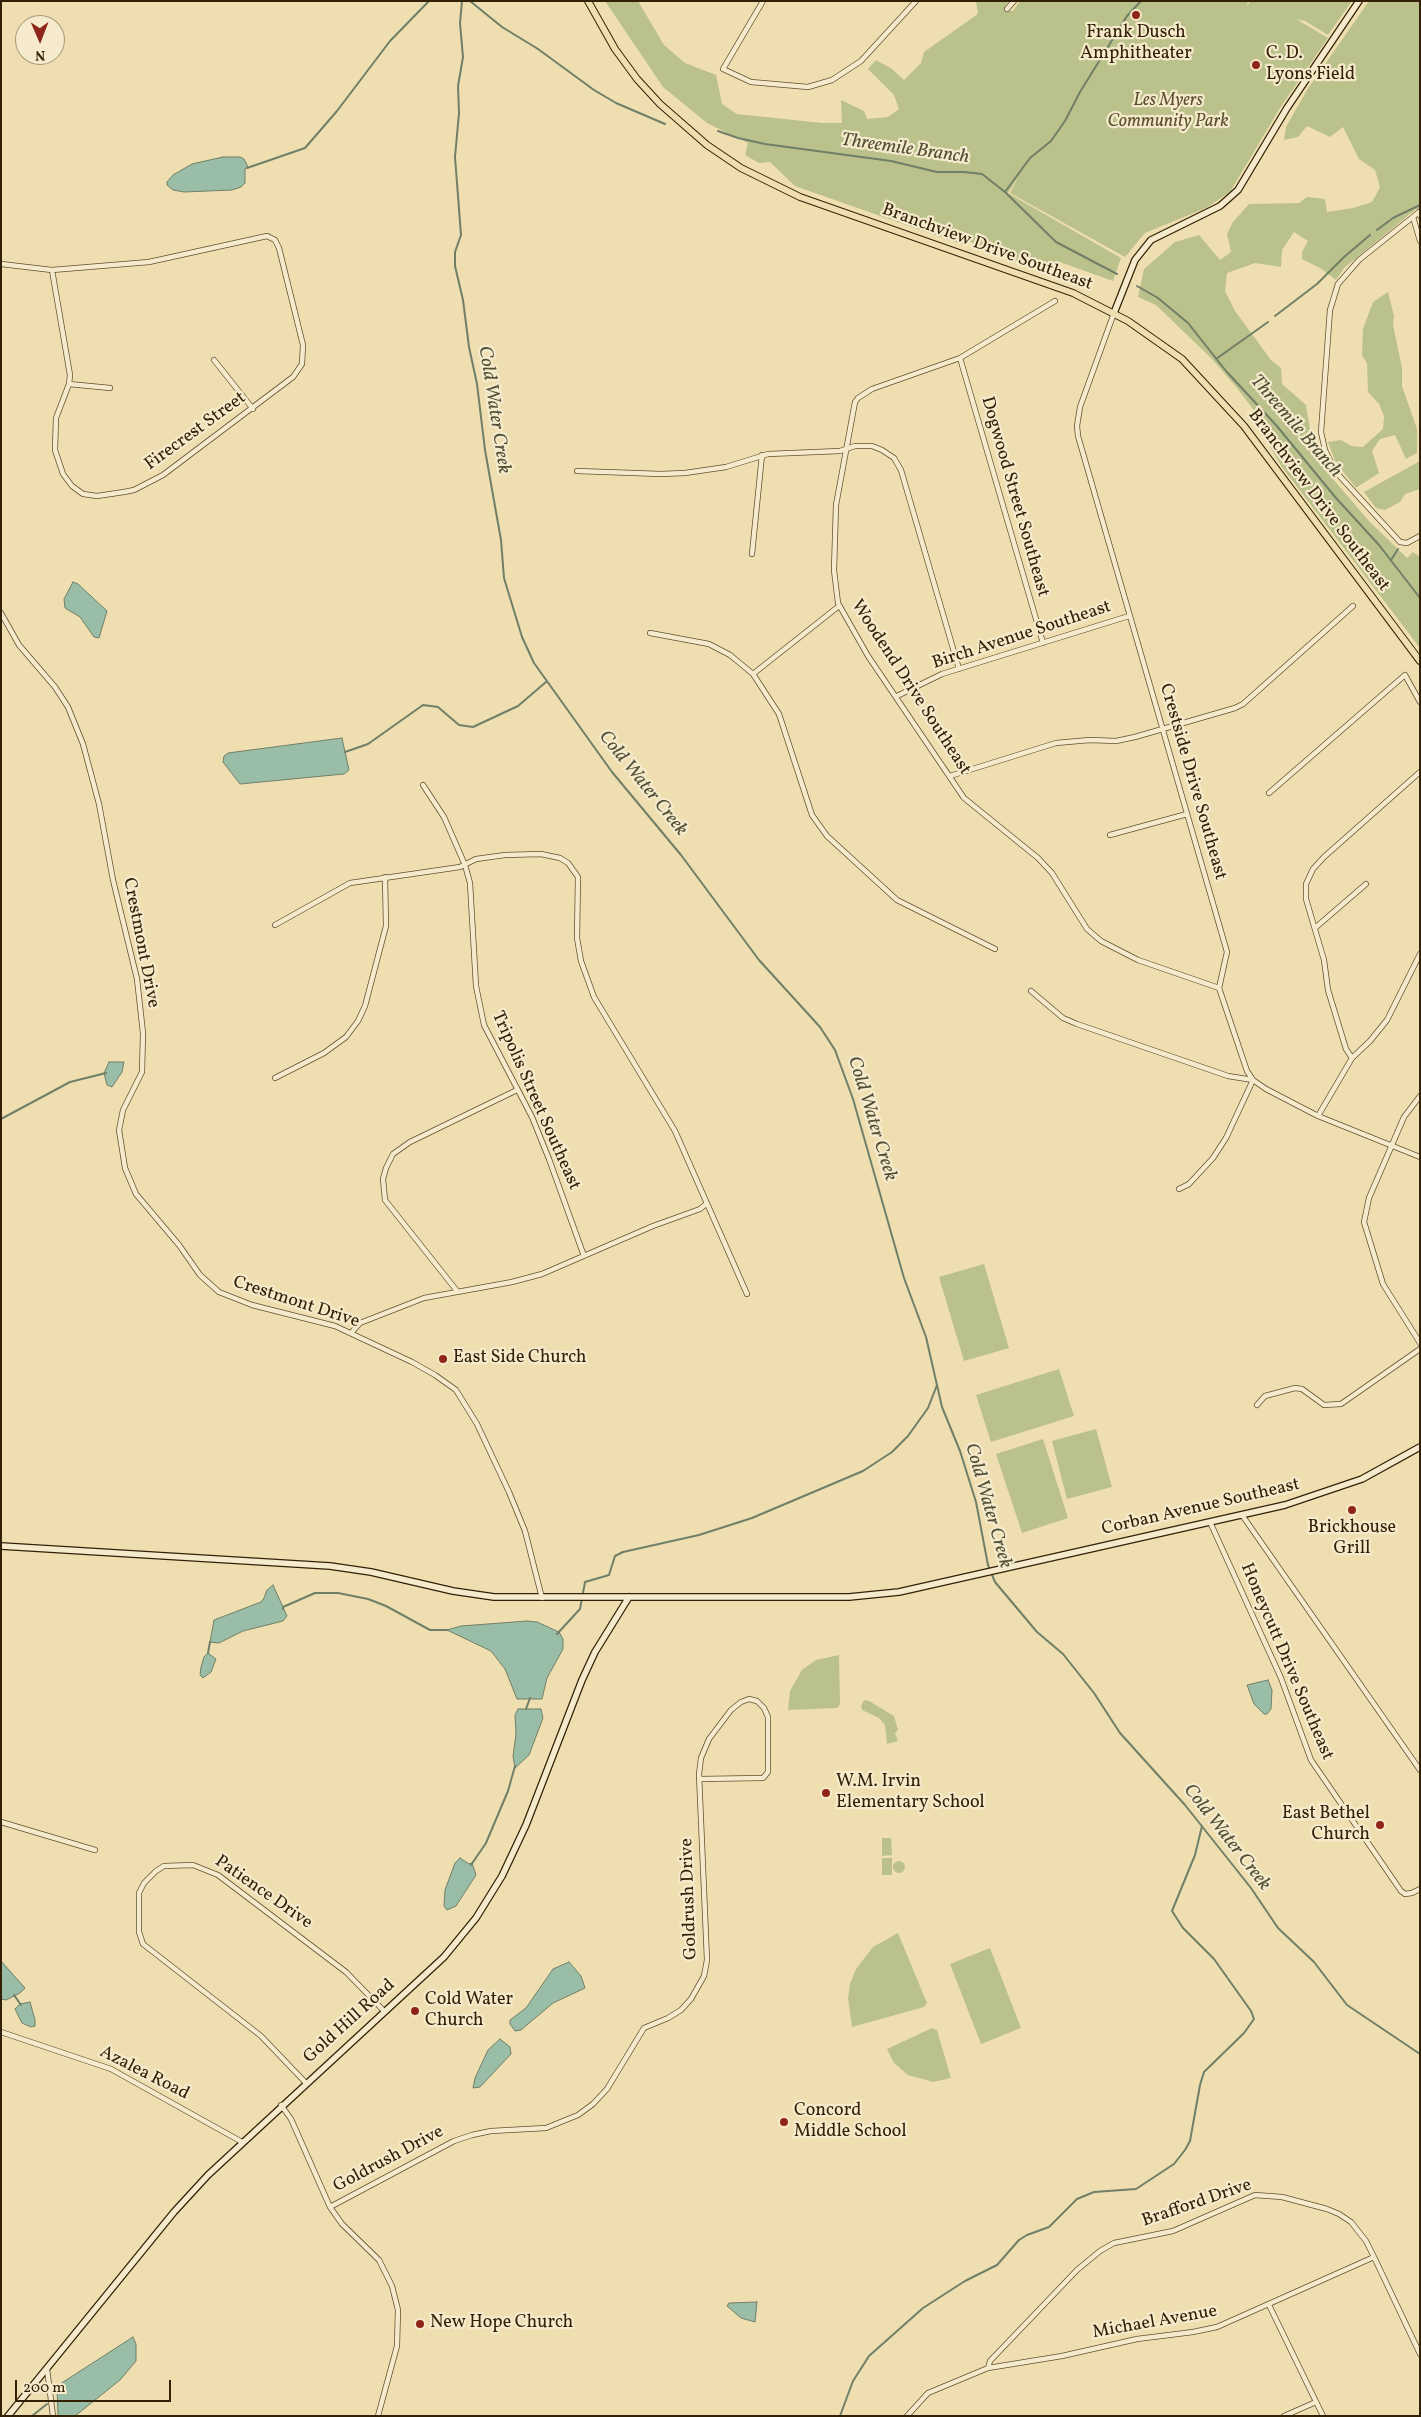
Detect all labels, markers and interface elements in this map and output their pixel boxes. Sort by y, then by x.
marker: Frank Dusch Amphitheater [1130,9,1142,21]
north arrow [15,15,65,65]
place label: Frank Dusch Amphitheater [1080,23,1192,66]
place label: C. D. Lyons Field [1266,44,1355,86]
text: N [35,45,46,64]
marker: C. D. Lyons Field [1250,59,1262,71]
park label: Les Myers Community Park [1107,91,1229,134]
water label: Threemile Branch [840,130,970,170]
street label: Branchview Drive Southeast [879,200,1095,296]
water label: Cold Water Creek [472,345,514,475]
water label: Threemile Branch [1244,371,1346,483]
street label: Firecrest Street [141,388,251,476]
street label: Dogwood Street Southeast [975,394,1053,600]
street label: Branchview Drive Southeast [1242,406,1394,596]
street label: Woodend Drive Southeast [845,596,975,780]
street label: Birch Avenue Southeast [930,597,1114,675]
street label: Crestside Drive Southeast [1154,681,1230,883]
water label: Cold Water Creek [593,727,691,841]
street label: Crestmont Drive [117,876,163,1010]
street label: Tripolis Street Southeast [486,1008,584,1194]
water label: Cold Water Creek [841,1054,901,1184]
street label: Crestmont Drive [230,1272,362,1334]
place label: East Side Church [453,1348,587,1370]
marker: East Side Church [437,1353,449,1365]
water label: Cold Water Creek [958,1441,1016,1571]
street label: Corban Avenue Southeast [1100,1475,1302,1541]
marker: Brickhouse Grill [1346,1504,1358,1516]
place label: Brickhouse Grill [1308,1518,1396,1560]
street label: Honeycutt Drive Southeast [1235,1560,1337,1764]
place label: W.M. Irvin Elementary School [836,1772,985,1815]
water label: Cold Water Creek [1177,1780,1275,1896]
marker: W.M. Irvin Elementary School [820,1787,832,1799]
place label: East Bethel Church [1282,1804,1370,1846]
marker: East Bethel Church [1374,1819,1386,1831]
street label: Goldrush Drive [677,1838,703,1960]
street label: Patience Drive [210,1851,316,1935]
street label: Gold Hill Road [300,1975,400,2069]
place label: Cold Water Church [425,1990,513,2032]
marker: Cold Water Church [409,2005,421,2017]
street label: Azalea Road [96,2042,192,2106]
place label: Concord Middle School [794,2101,907,2144]
marker: Concord Middle School [778,2116,790,2128]
street label: Goldrush Drive [330,2122,448,2198]
street label: Brafford Drive [1139,2175,1255,2233]
street label: Michael Avenue [1091,2301,1219,2345]
place label: New Hope Church [430,2313,573,2335]
marker: New Hope Church [414,2318,426,2330]
scale bar [18,2370,174,2402]
text: 200 m [23,2378,66,2399]

